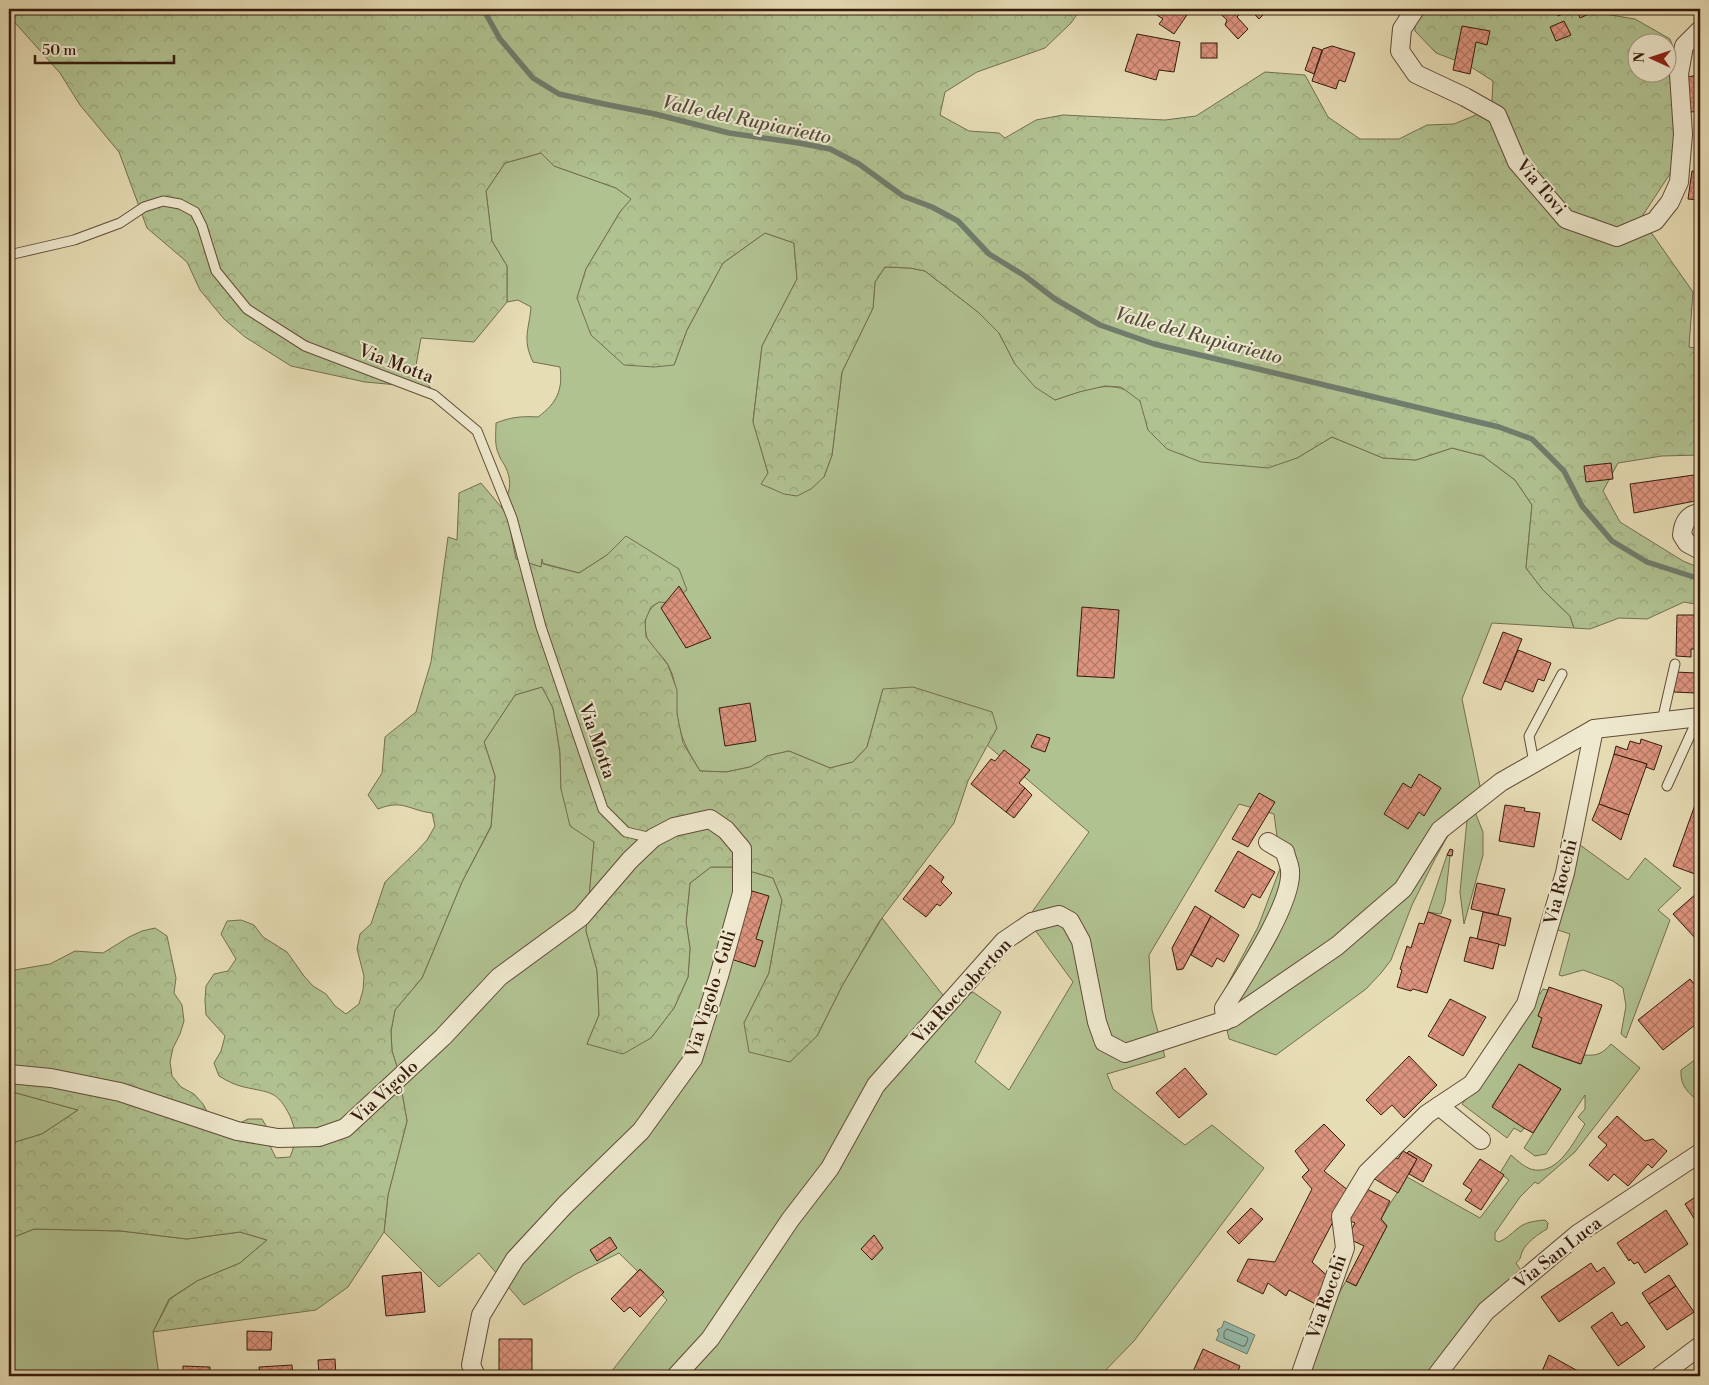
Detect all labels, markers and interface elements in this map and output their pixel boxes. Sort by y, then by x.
scale bar [35,32,174,64]
north arrow [1626,32,1676,82]
text: 50 m [42,41,76,60]
text: N [1631,51,1649,63]
water label: Valle del Rupiarietto [661,90,833,150]
street label: Via Tovi [1510,153,1571,220]
water label: Valle del Rupiarietto [1113,302,1285,370]
street label: Via Motta [354,339,438,389]
street label: Via Motta [573,699,621,783]
street label: Via Rocchi [1539,837,1583,928]
street label: Via Vigolo - Guli [680,927,741,1062]
street label: Via Roccoberton [907,933,1017,1049]
street label: Via Vigolo [346,1055,423,1129]
street label: Via San Luca [1509,1211,1607,1295]
street label: Via Rocchi [1302,1252,1352,1343]

